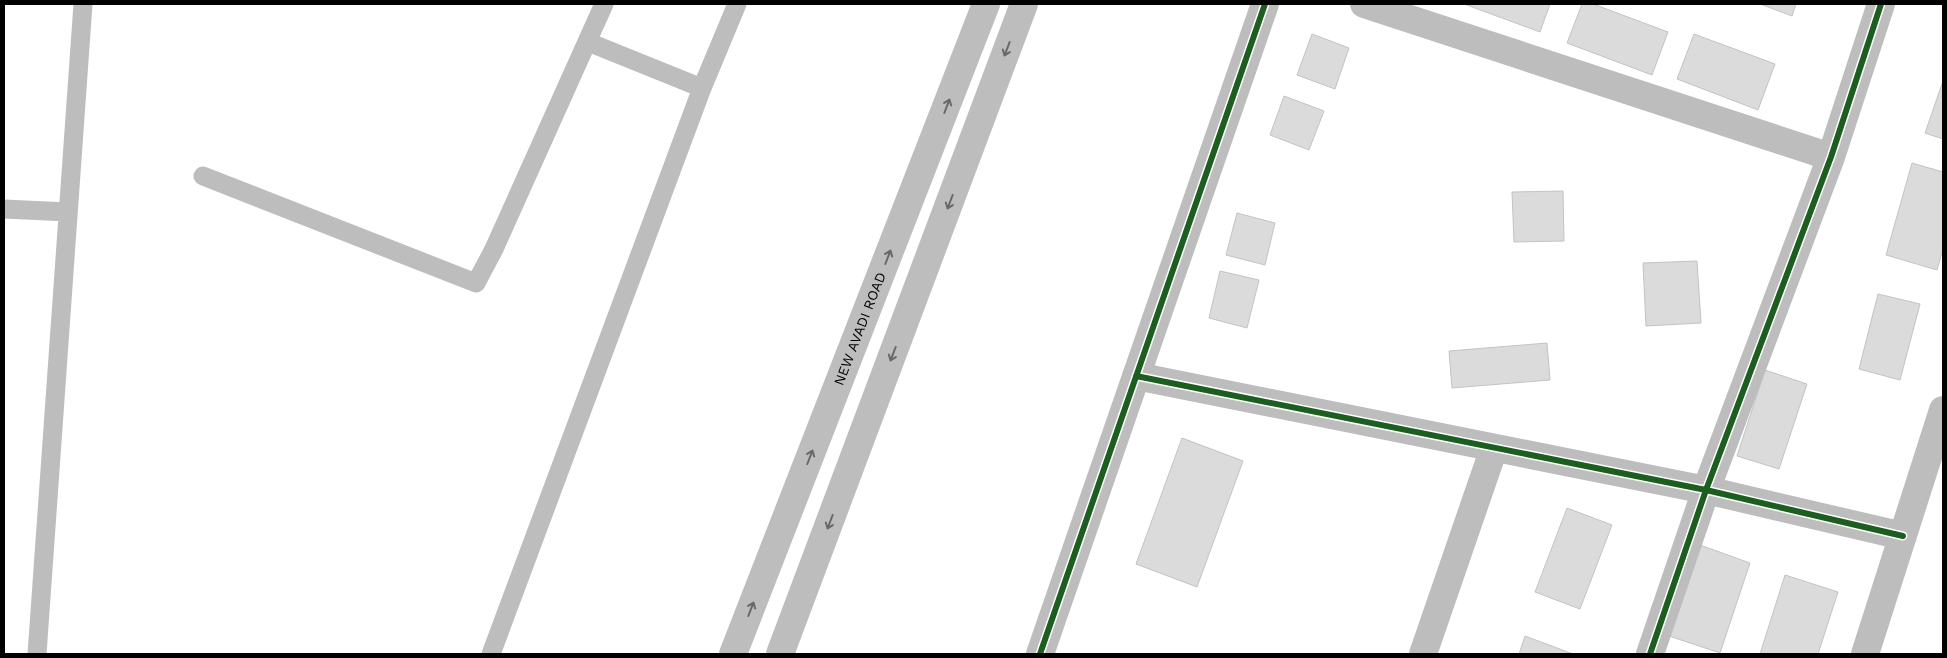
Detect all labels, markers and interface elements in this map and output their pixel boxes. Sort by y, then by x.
one-way arrow [1002,41,1011,57]
one-way arrow [943,98,952,114]
one-way arrow [945,193,954,209]
one-way arrow [884,250,893,265]
street label: NEW AVADI ROAD [830,270,889,388]
one-way arrow [888,345,897,361]
one-way arrow [806,450,815,466]
one-way arrow [825,514,834,529]
one-way arrow [747,602,756,617]

